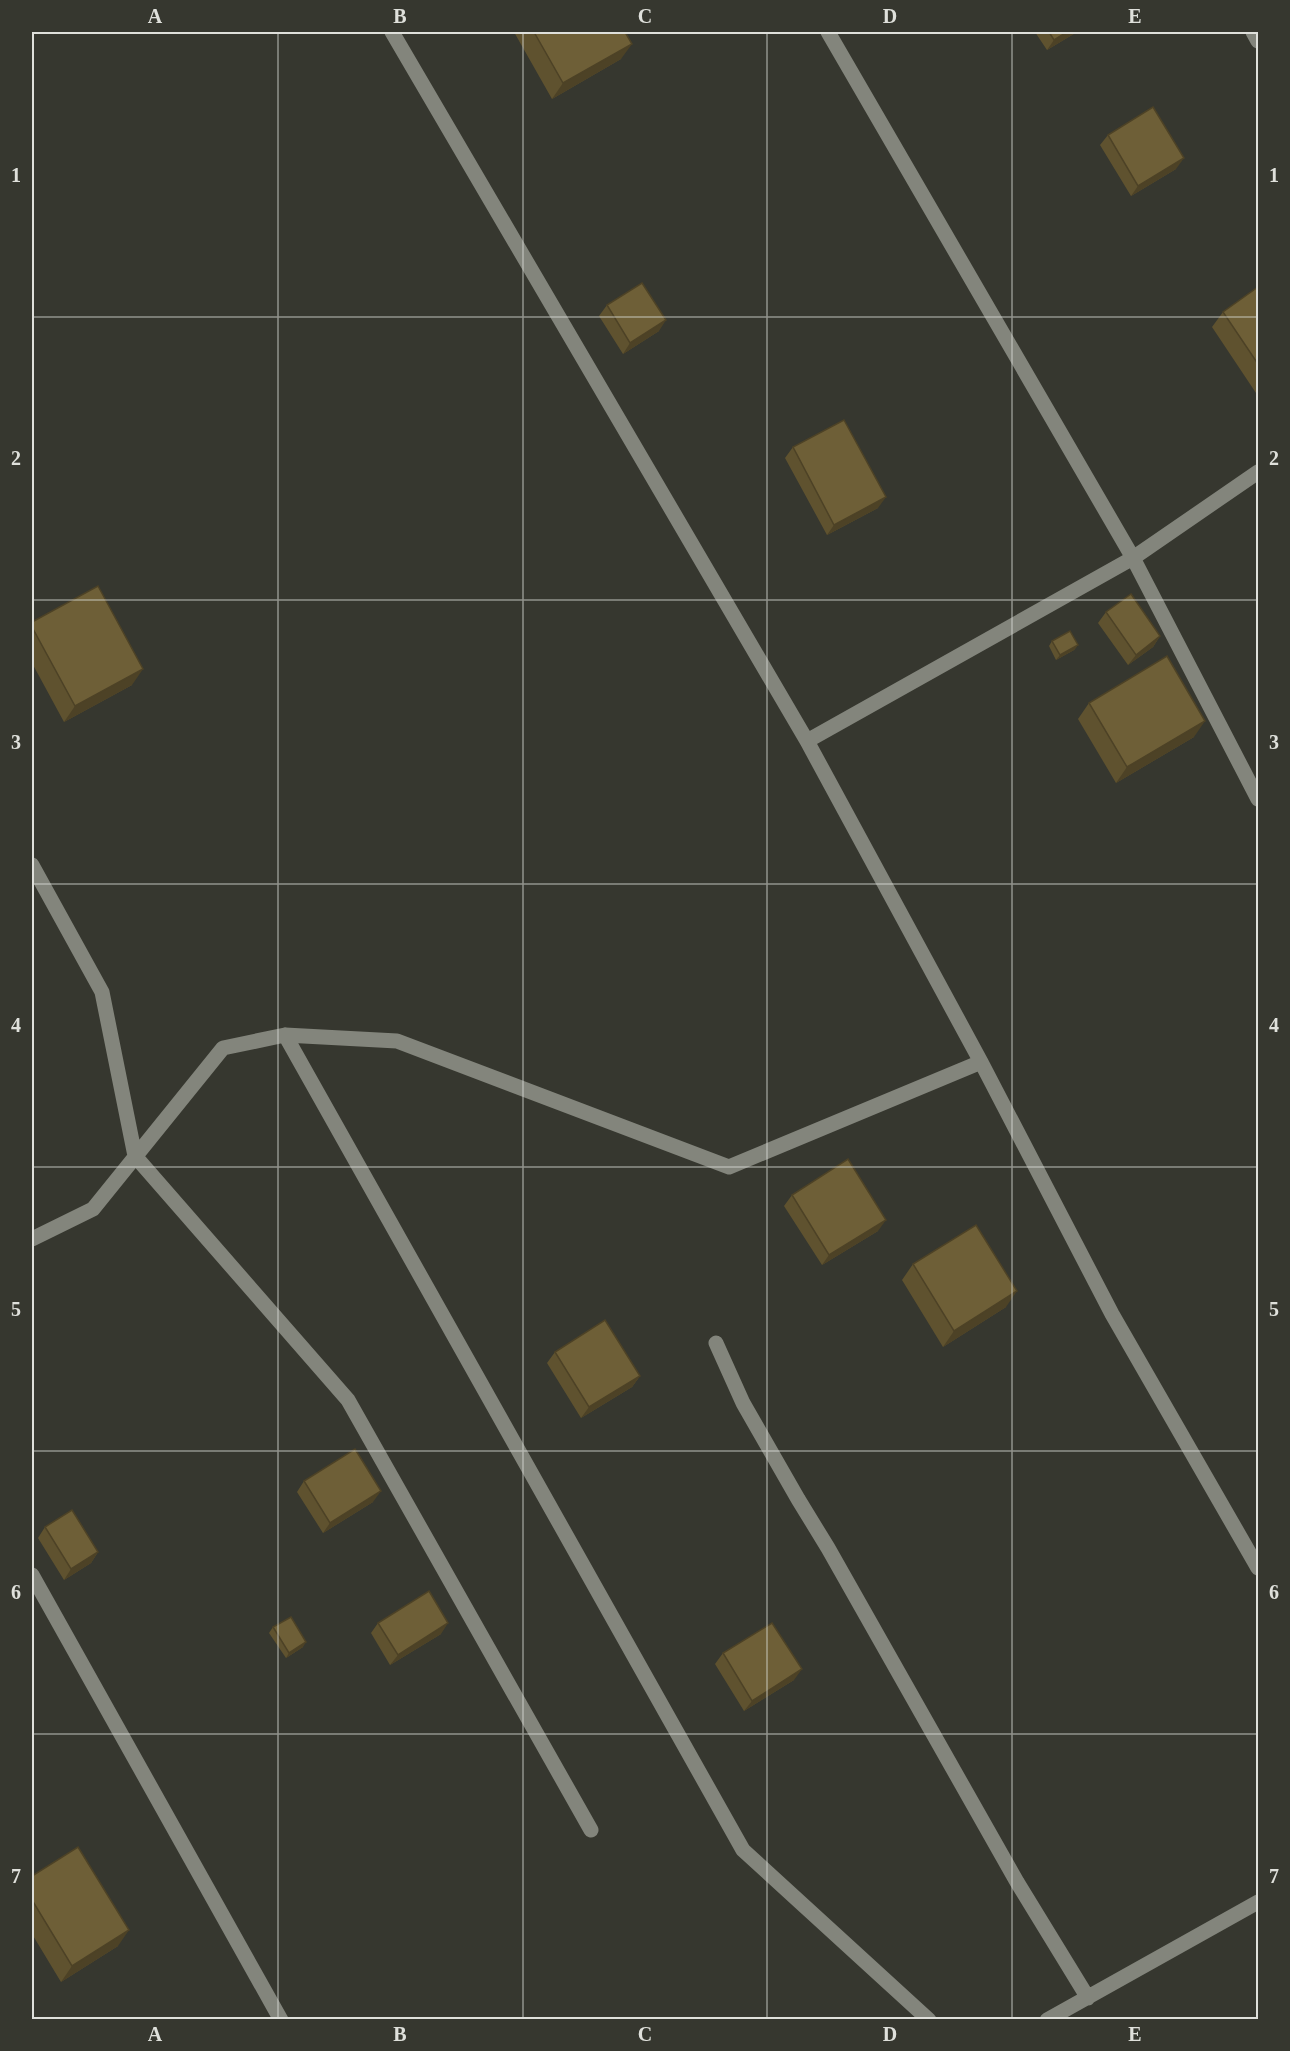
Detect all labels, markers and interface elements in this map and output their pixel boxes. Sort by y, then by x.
text: A [148,5,163,27]
text: B [393,5,407,27]
text: C [638,5,652,27]
text: D [883,5,897,27]
text: E [1128,5,1142,27]
text: 1 [11,164,21,186]
text: 1 [1269,164,1279,186]
text: 2 [11,447,21,469]
text: 2 [1269,447,1279,469]
text: 3 [11,731,21,753]
text: 3 [1269,731,1279,753]
text: 4 [11,1014,21,1036]
text: 4 [1269,1014,1279,1036]
text: 5 [11,1298,21,1320]
text: 5 [1269,1298,1279,1320]
text: 6 [11,1581,21,1603]
text: 6 [1269,1581,1279,1603]
text: 7 [11,1865,21,1887]
text: 7 [1269,1865,1279,1887]
text: A [148,2023,163,2045]
text: B [393,2023,407,2045]
text: C [638,2023,652,2045]
text: D [883,2023,897,2045]
text: E [1128,2023,1142,2045]

